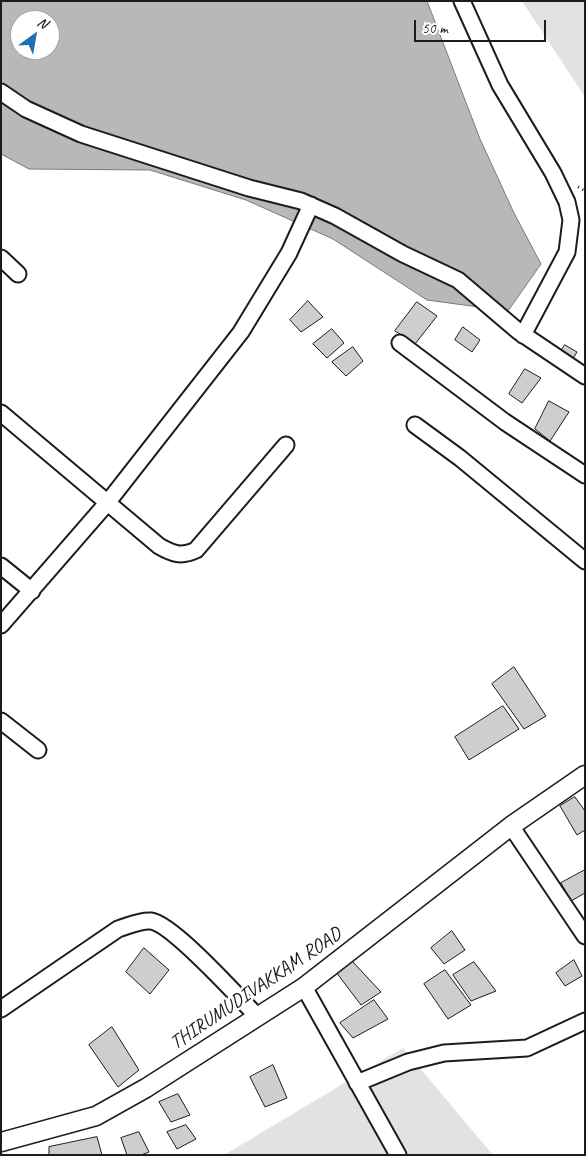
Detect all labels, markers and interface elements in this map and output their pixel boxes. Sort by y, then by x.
north arrow [10,10,60,60]
scale bar [416,10,548,42]
text: N [34,13,51,32]
text: 50 m [422,19,448,38]
street label: THIRUMUDIVAKKAM ROAD [166,923,346,1055]

